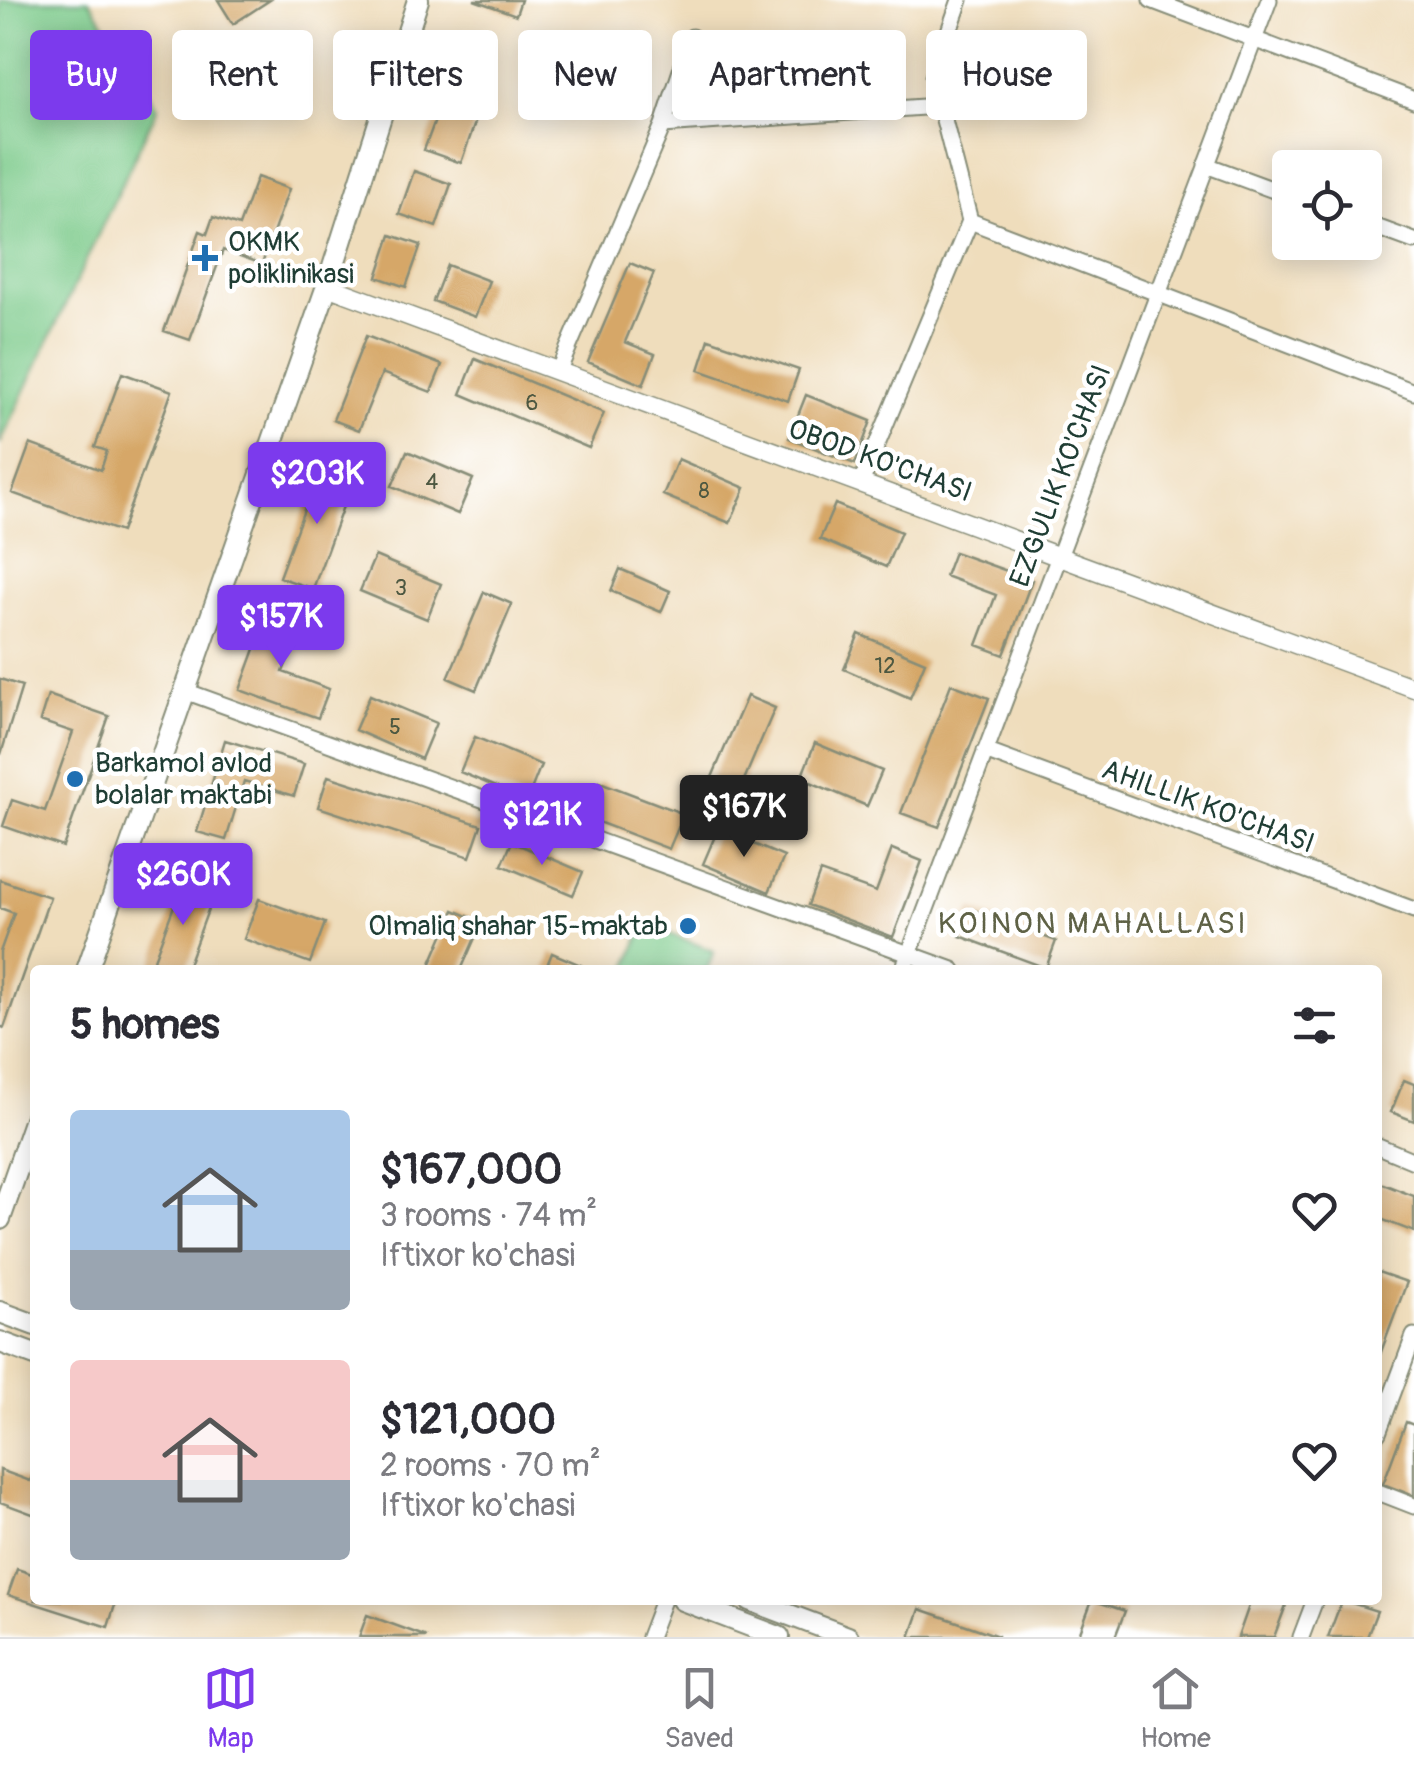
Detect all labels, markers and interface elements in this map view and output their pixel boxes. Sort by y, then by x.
chip: Buy [30,30,152,120]
chip: Rent [172,30,313,120]
chip: Filters [333,30,498,120]
chip: New [518,30,652,120]
chip: Apartment [672,30,906,120]
chip: House [926,30,1087,120]
map controls [1272,150,1382,260]
button: locate [1272,150,1382,260]
place label: OKMK poliklinikasi [228,225,354,292]
marker: OKMK poliklinikasi [192,245,218,271]
street label: EZGULIK KO'CHASI [1003,360,1119,592]
house number: 6 [526,389,538,417]
street label: OBOD KO'CHASI [783,412,977,510]
pin: $203K [247,442,387,527]
text: $203K [270,454,364,494]
house number: 4 [426,468,439,496]
house number: 8 [698,477,710,505]
house number: 3 [395,574,407,602]
pin: $157K [211,585,351,670]
text: $157K [239,597,323,637]
house number: 12 [875,652,895,680]
house number: 5 [389,713,401,741]
place label: Barkamol avlod bolalar maktabi [95,746,272,813]
street label: AHILLIK KO'CHASI [1097,752,1319,862]
marker: Barkamol avlod bolalar maktabi [64,768,86,790]
pin: $167K [674,775,814,860]
pin: $121K [472,783,612,868]
text: $167K [702,787,786,827]
text: $121K [502,795,582,835]
pin: $260K [113,843,253,928]
text: $260K [135,855,231,895]
district label: KOINON MAHALLASI [938,905,1248,942]
place label: Olmaliq shahar 15-maktab [368,909,668,944]
marker: Olmaliq shahar 15-maktab [677,915,699,937]
icon: filters [1287,998,1342,1053]
text: 5 homes [70,999,220,1051]
text: $167,000 [380,1144,562,1196]
icon: home [150,1150,270,1270]
icon: heart [1287,1183,1342,1238]
text: 3 rooms · 74 m² [380,1196,597,1236]
text: Iftixor ko'chasi [380,1236,575,1276]
text: $121,000 [380,1394,556,1446]
icon: home [150,1400,270,1520]
icon: heart [1287,1433,1342,1488]
text: 2 rooms · 70 m² [380,1446,601,1486]
text: Iftixor ko'chasi [380,1486,575,1526]
tab: Map [203,1661,258,1756]
tab: Saved [664,1661,734,1756]
tab: Home [1140,1661,1211,1756]

